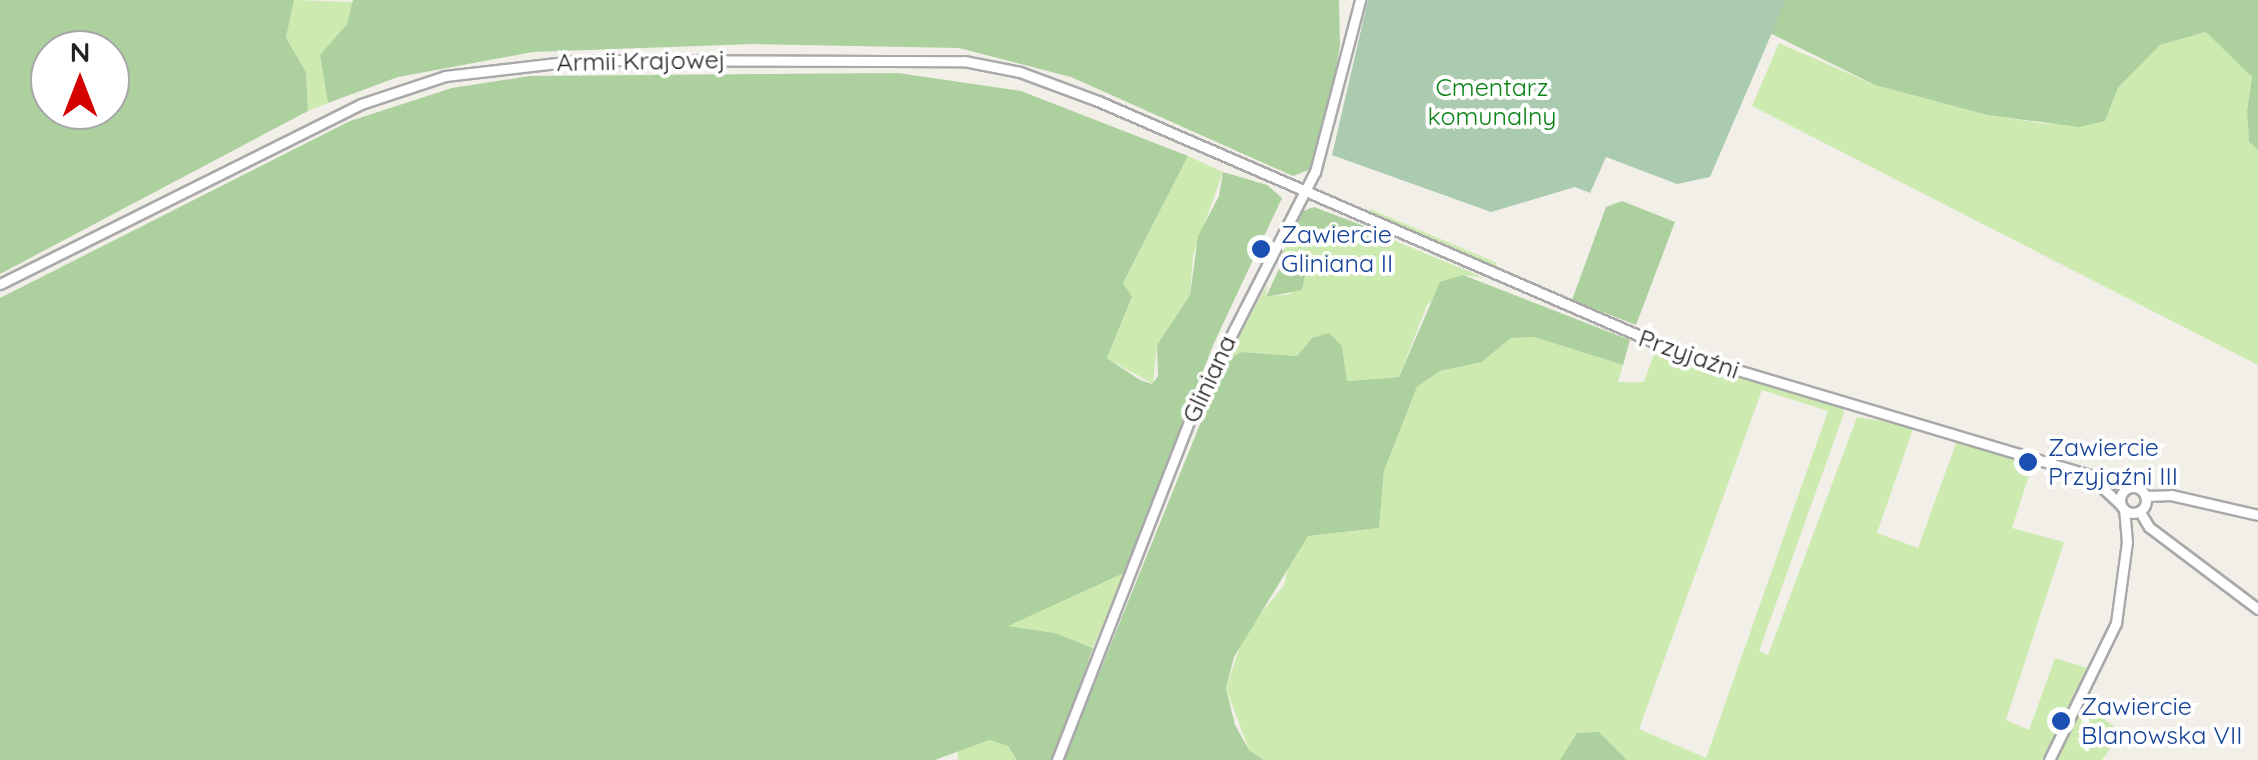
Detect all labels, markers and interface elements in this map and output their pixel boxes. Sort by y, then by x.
north arrow [30,30,130,130]
text: N [70,34,90,69]
street label: Armii Krajowej [556,45,726,77]
park label: Cmentarz komunalny [1428,73,1556,132]
place label: Zawiercie Gliniana II [1281,220,1393,279]
marker: Zawiercie Gliniana II [1250,238,1272,260]
street label: Przyjaźni [1635,323,1743,385]
street label: Gliniana [1176,331,1242,427]
place label: Zawiercie Przyjaźni III [2048,433,2178,492]
marker: Zawiercie Przyjaźni III [2017,451,2039,473]
place label: Zawiercie Blanowska VII [2081,692,2242,751]
marker: Zawiercie Blanowska VII [2050,710,2072,732]

